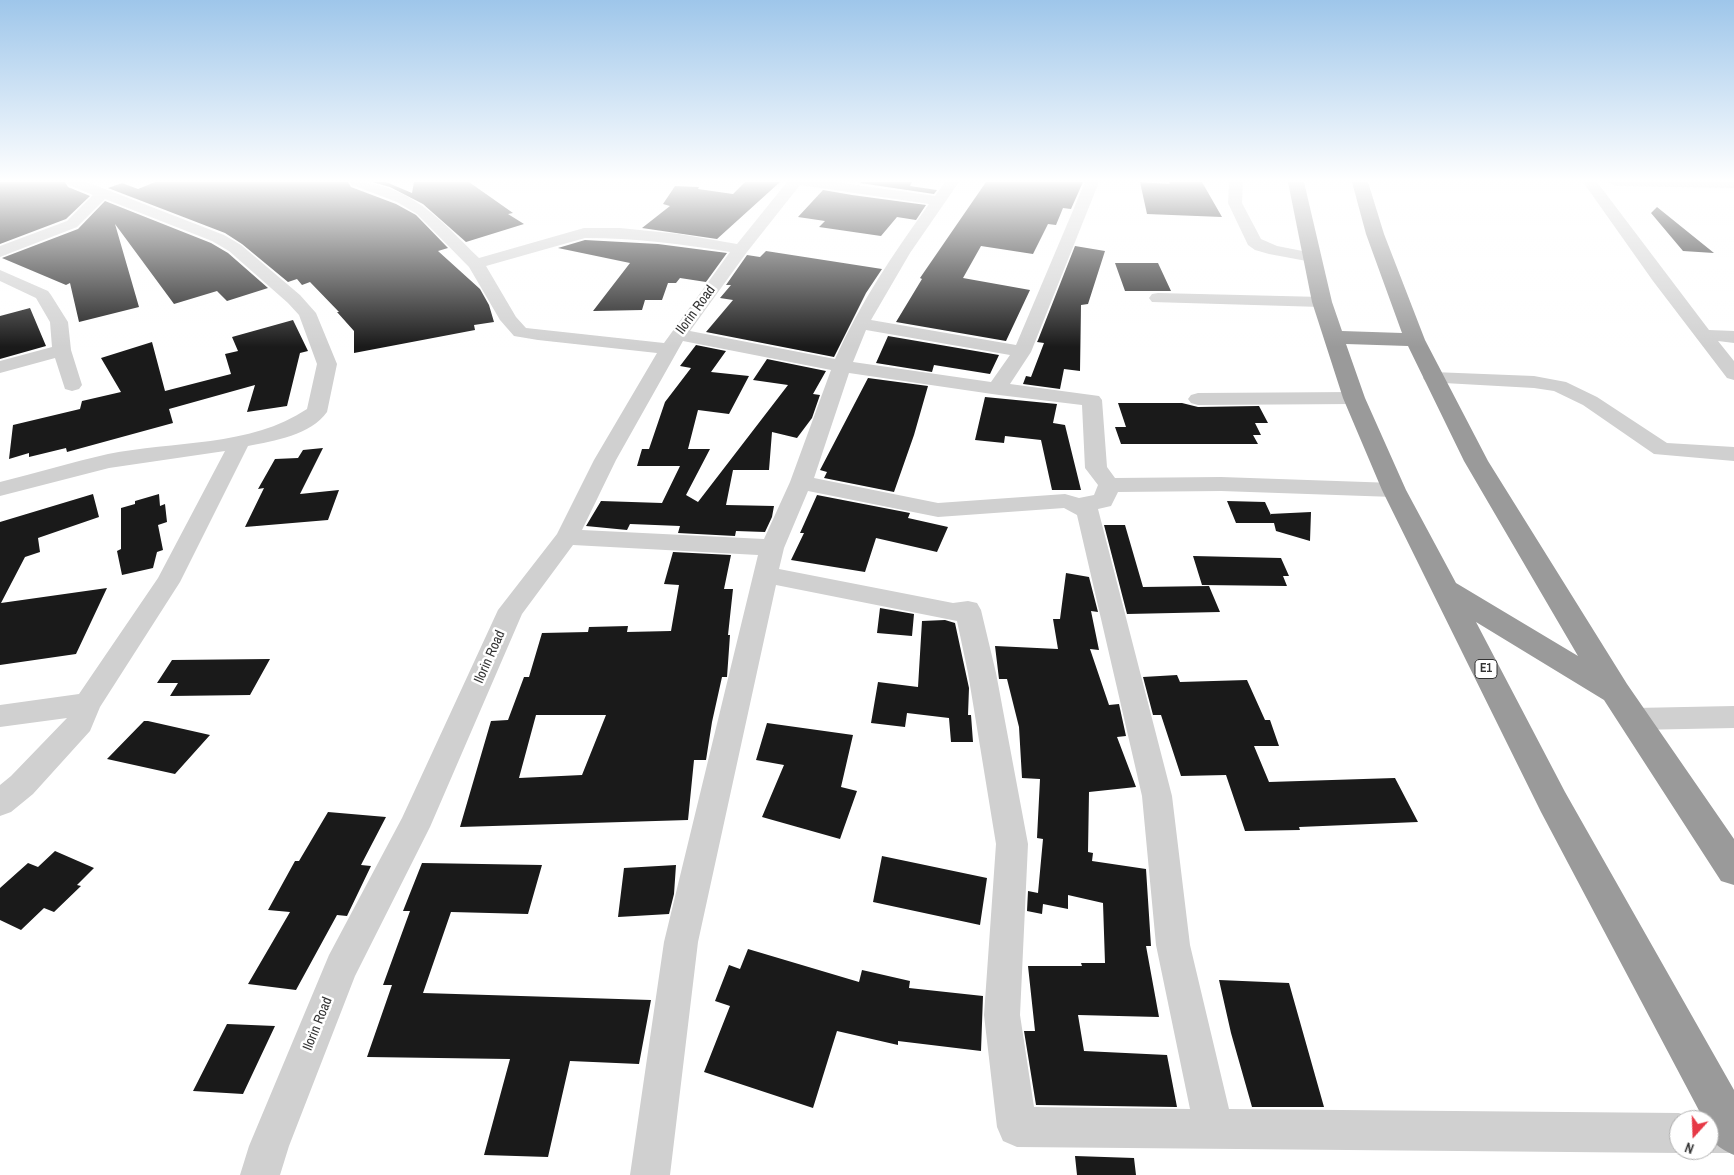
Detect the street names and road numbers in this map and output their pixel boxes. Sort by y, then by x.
street label: Ilorin Road [673,282,719,338]
street label: Ilorin Road [471,628,509,686]
road number: E1 [1475,660,1497,679]
street label: Ilorin Road [300,995,336,1053]

